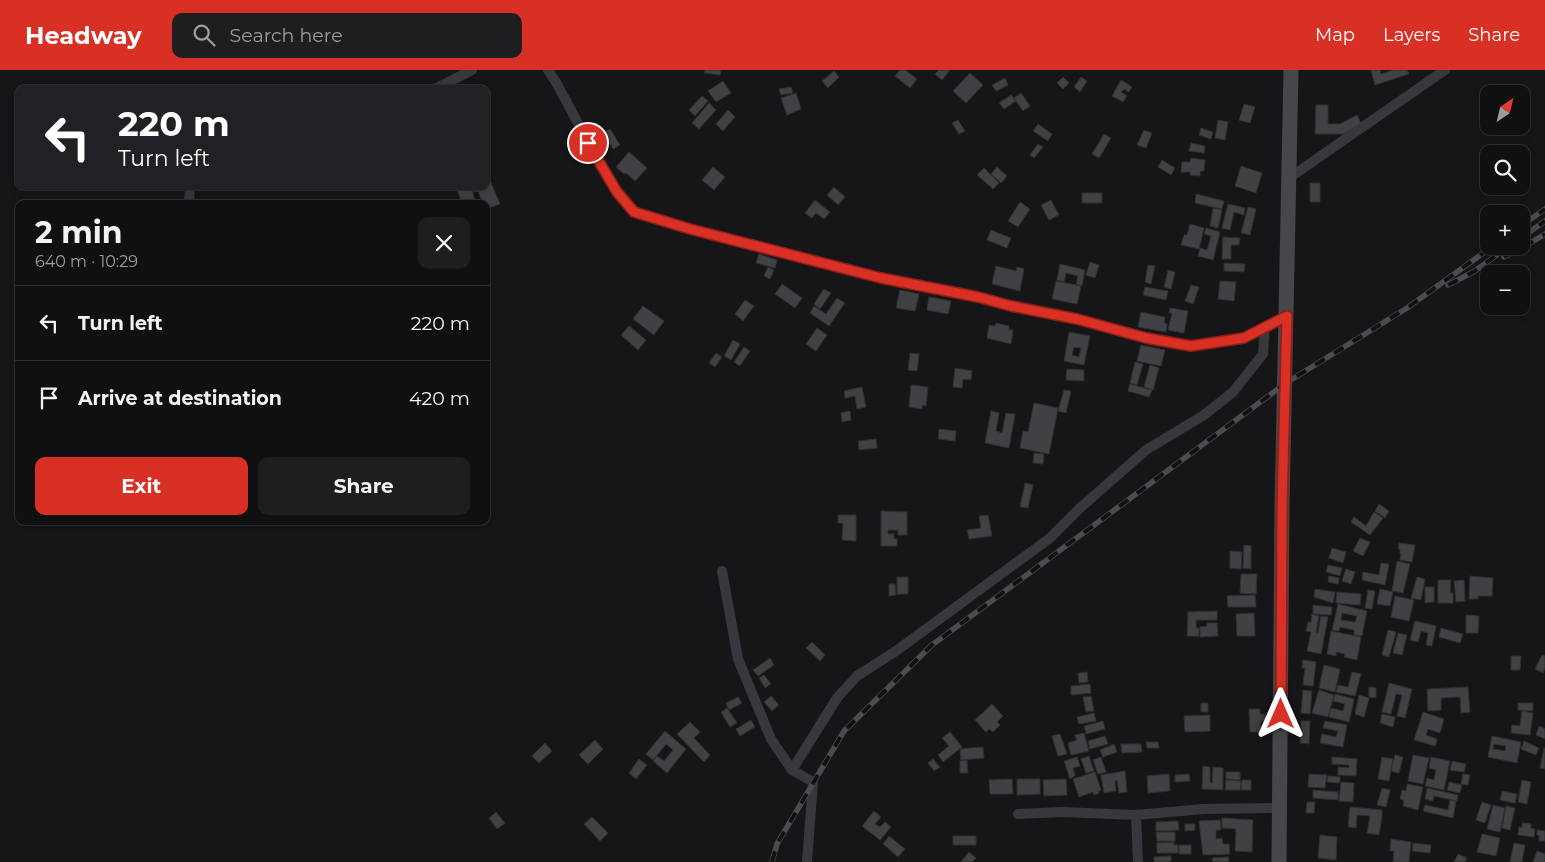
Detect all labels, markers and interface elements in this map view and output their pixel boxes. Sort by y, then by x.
search box [172,13,522,58]
text: Headway [25,21,142,50]
icon: search [190,21,218,49]
text: Search here [230,24,343,47]
text: Map [1315,24,1355,46]
text: Layers [1383,24,1440,46]
text: Share [1468,24,1520,46]
north arrow [1480,85,1530,135]
map controls [1480,85,1530,315]
text: 220 m [118,102,230,145]
icon: left [35,105,100,170]
pin [567,122,609,164]
icon: arrive [574,129,602,157]
text: Turn left [118,145,210,172]
button: search [1480,145,1530,195]
button: + [1480,205,1530,255]
text: 2 min [35,214,122,251]
button: close [418,217,470,269]
text: 640 m · 10:29 [35,252,138,271]
button: − [1480,265,1530,315]
icon: left [35,309,63,337]
text: Turn left [78,312,163,335]
text: 220 m [411,312,470,335]
icon: arrive [35,384,63,412]
text: Arrive at destination [78,387,282,410]
text: 420 m [409,387,470,410]
button: Exit [35,457,248,515]
button: Share [258,457,470,515]
position arrow [1254,687,1306,739]

